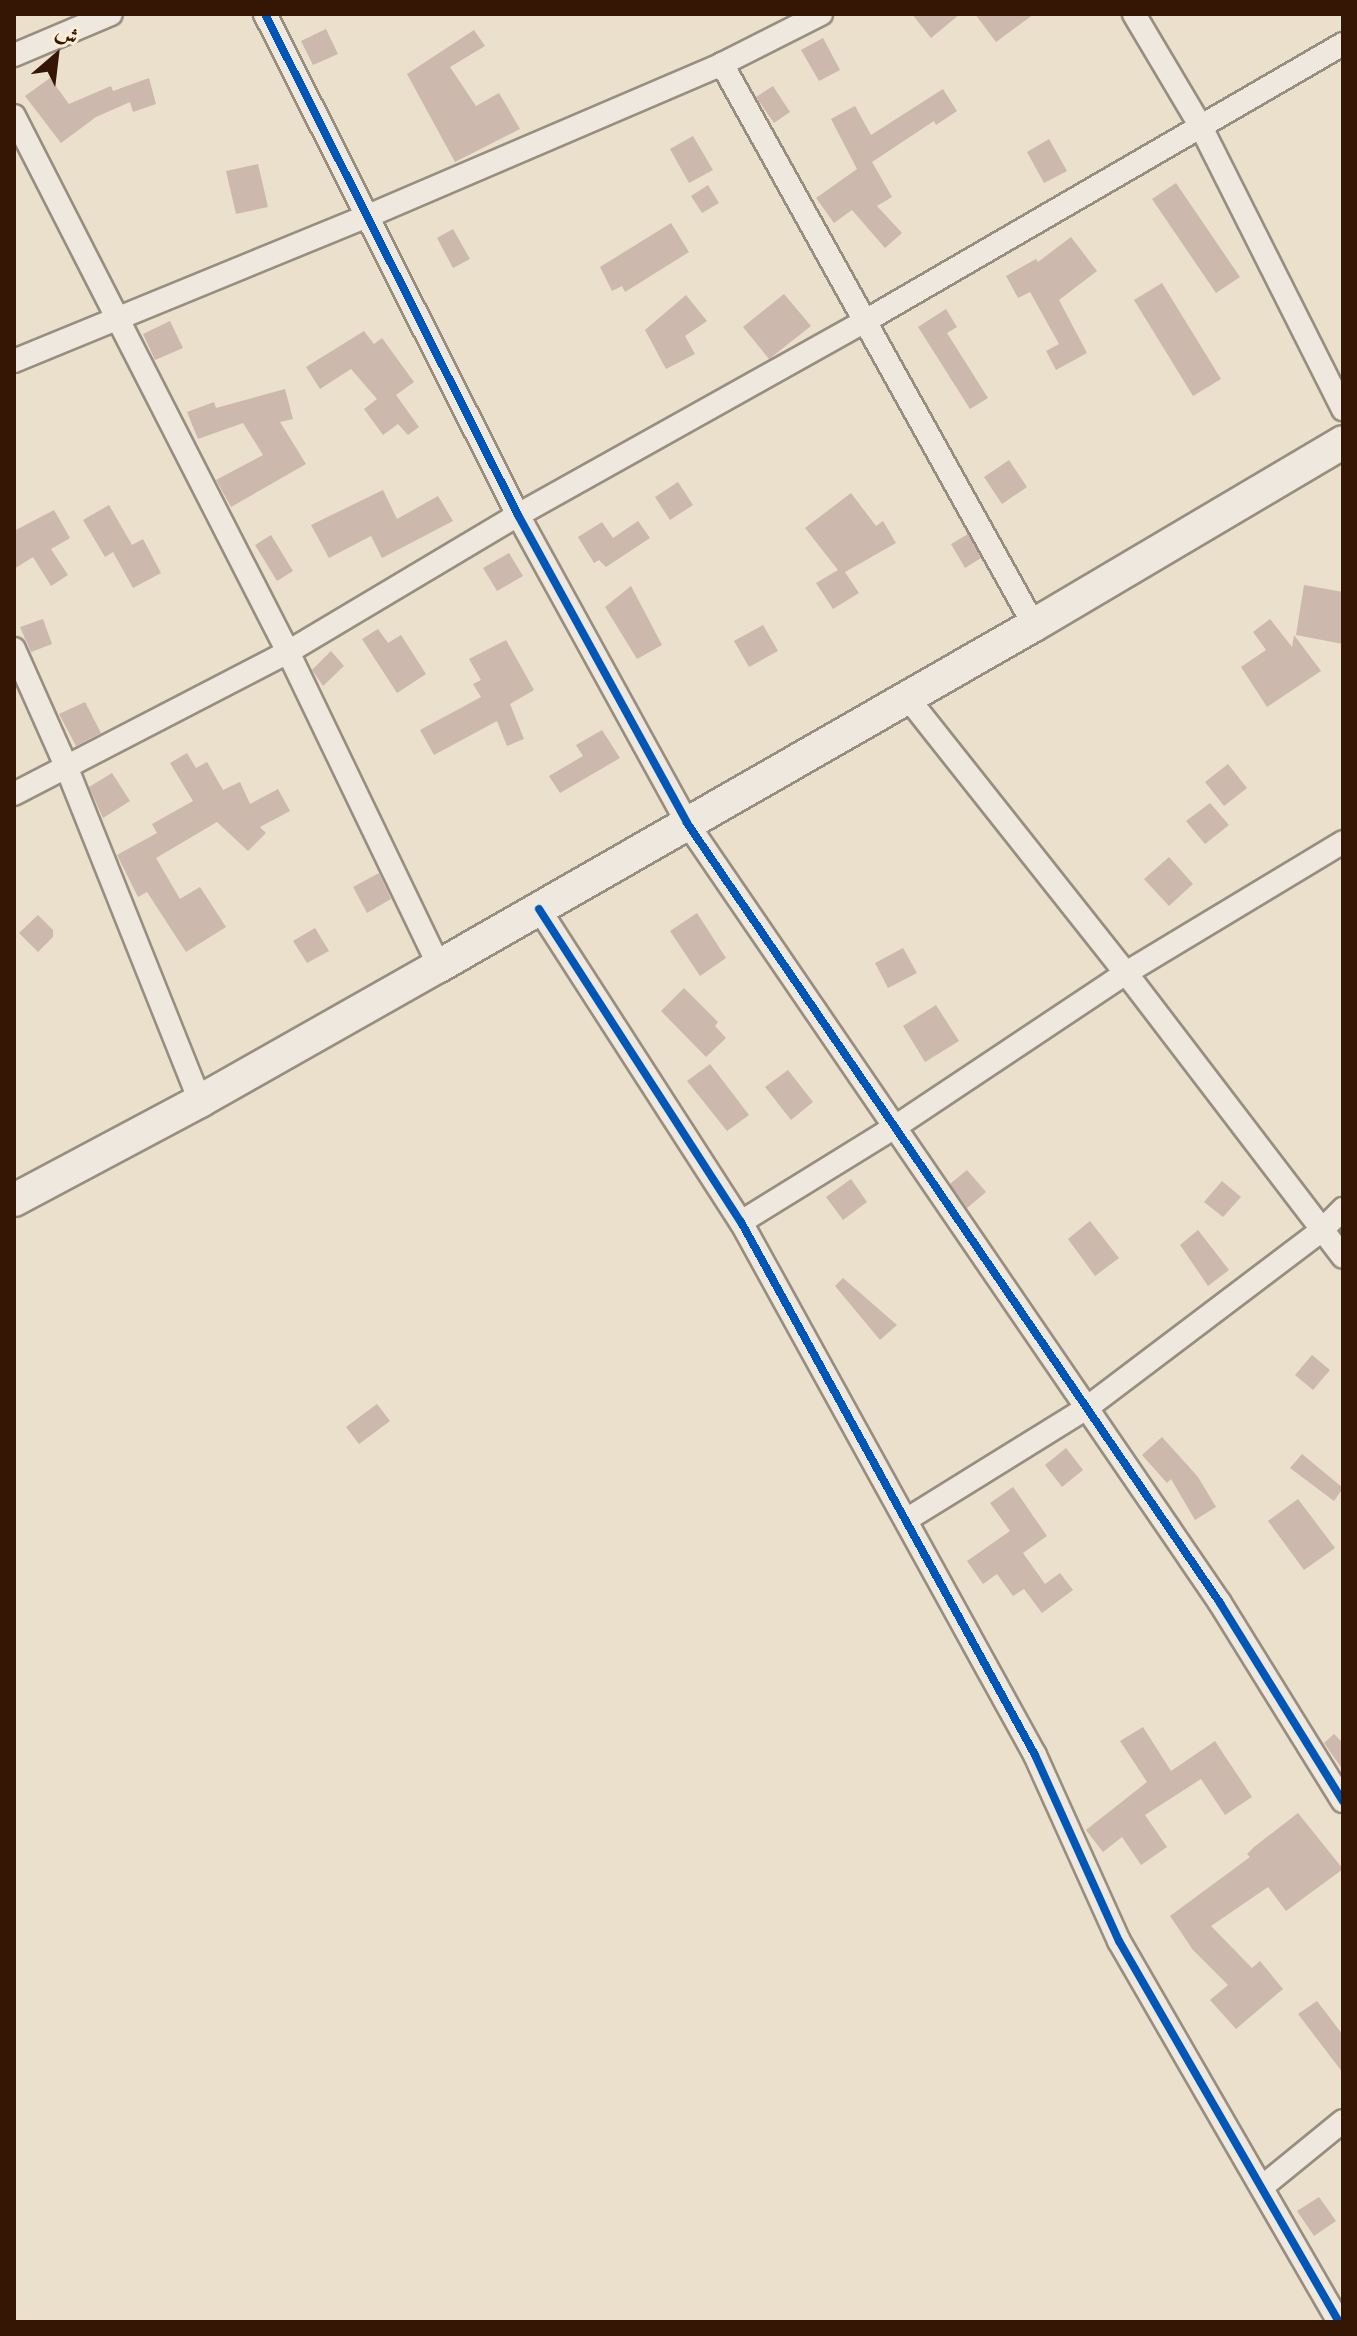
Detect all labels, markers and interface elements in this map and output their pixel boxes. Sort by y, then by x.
north arrow [16,16,96,96]
text: ش [52,17,83,51]

